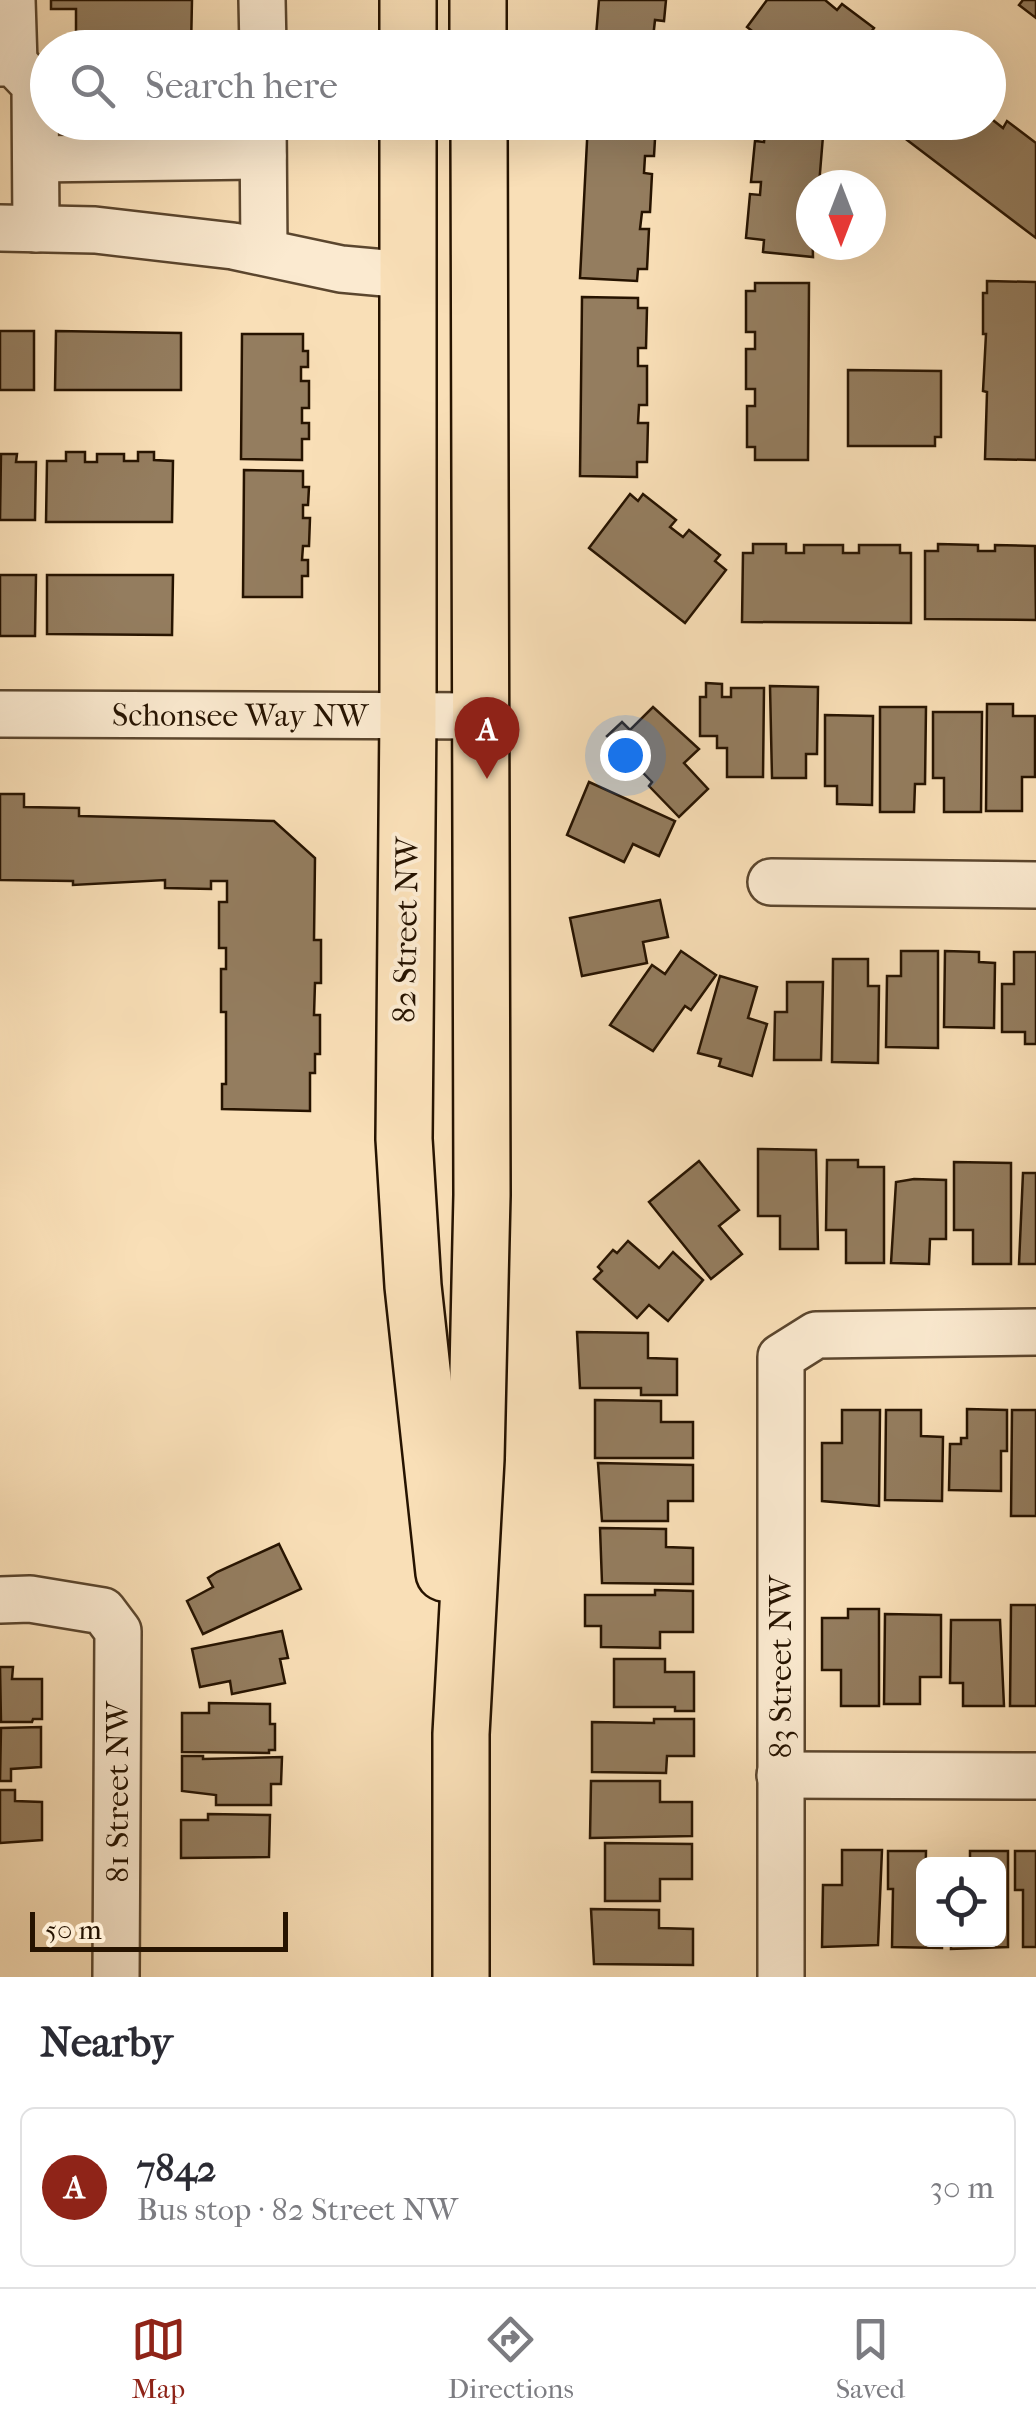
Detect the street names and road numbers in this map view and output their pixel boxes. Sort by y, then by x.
street label: Schonsee Way NW [112,696,370,734]
street label: 82 Street NW [386,835,426,1023]
street label: 83 Street NW [762,1574,799,1759]
street label: 81 Street NW [99,1700,136,1883]

